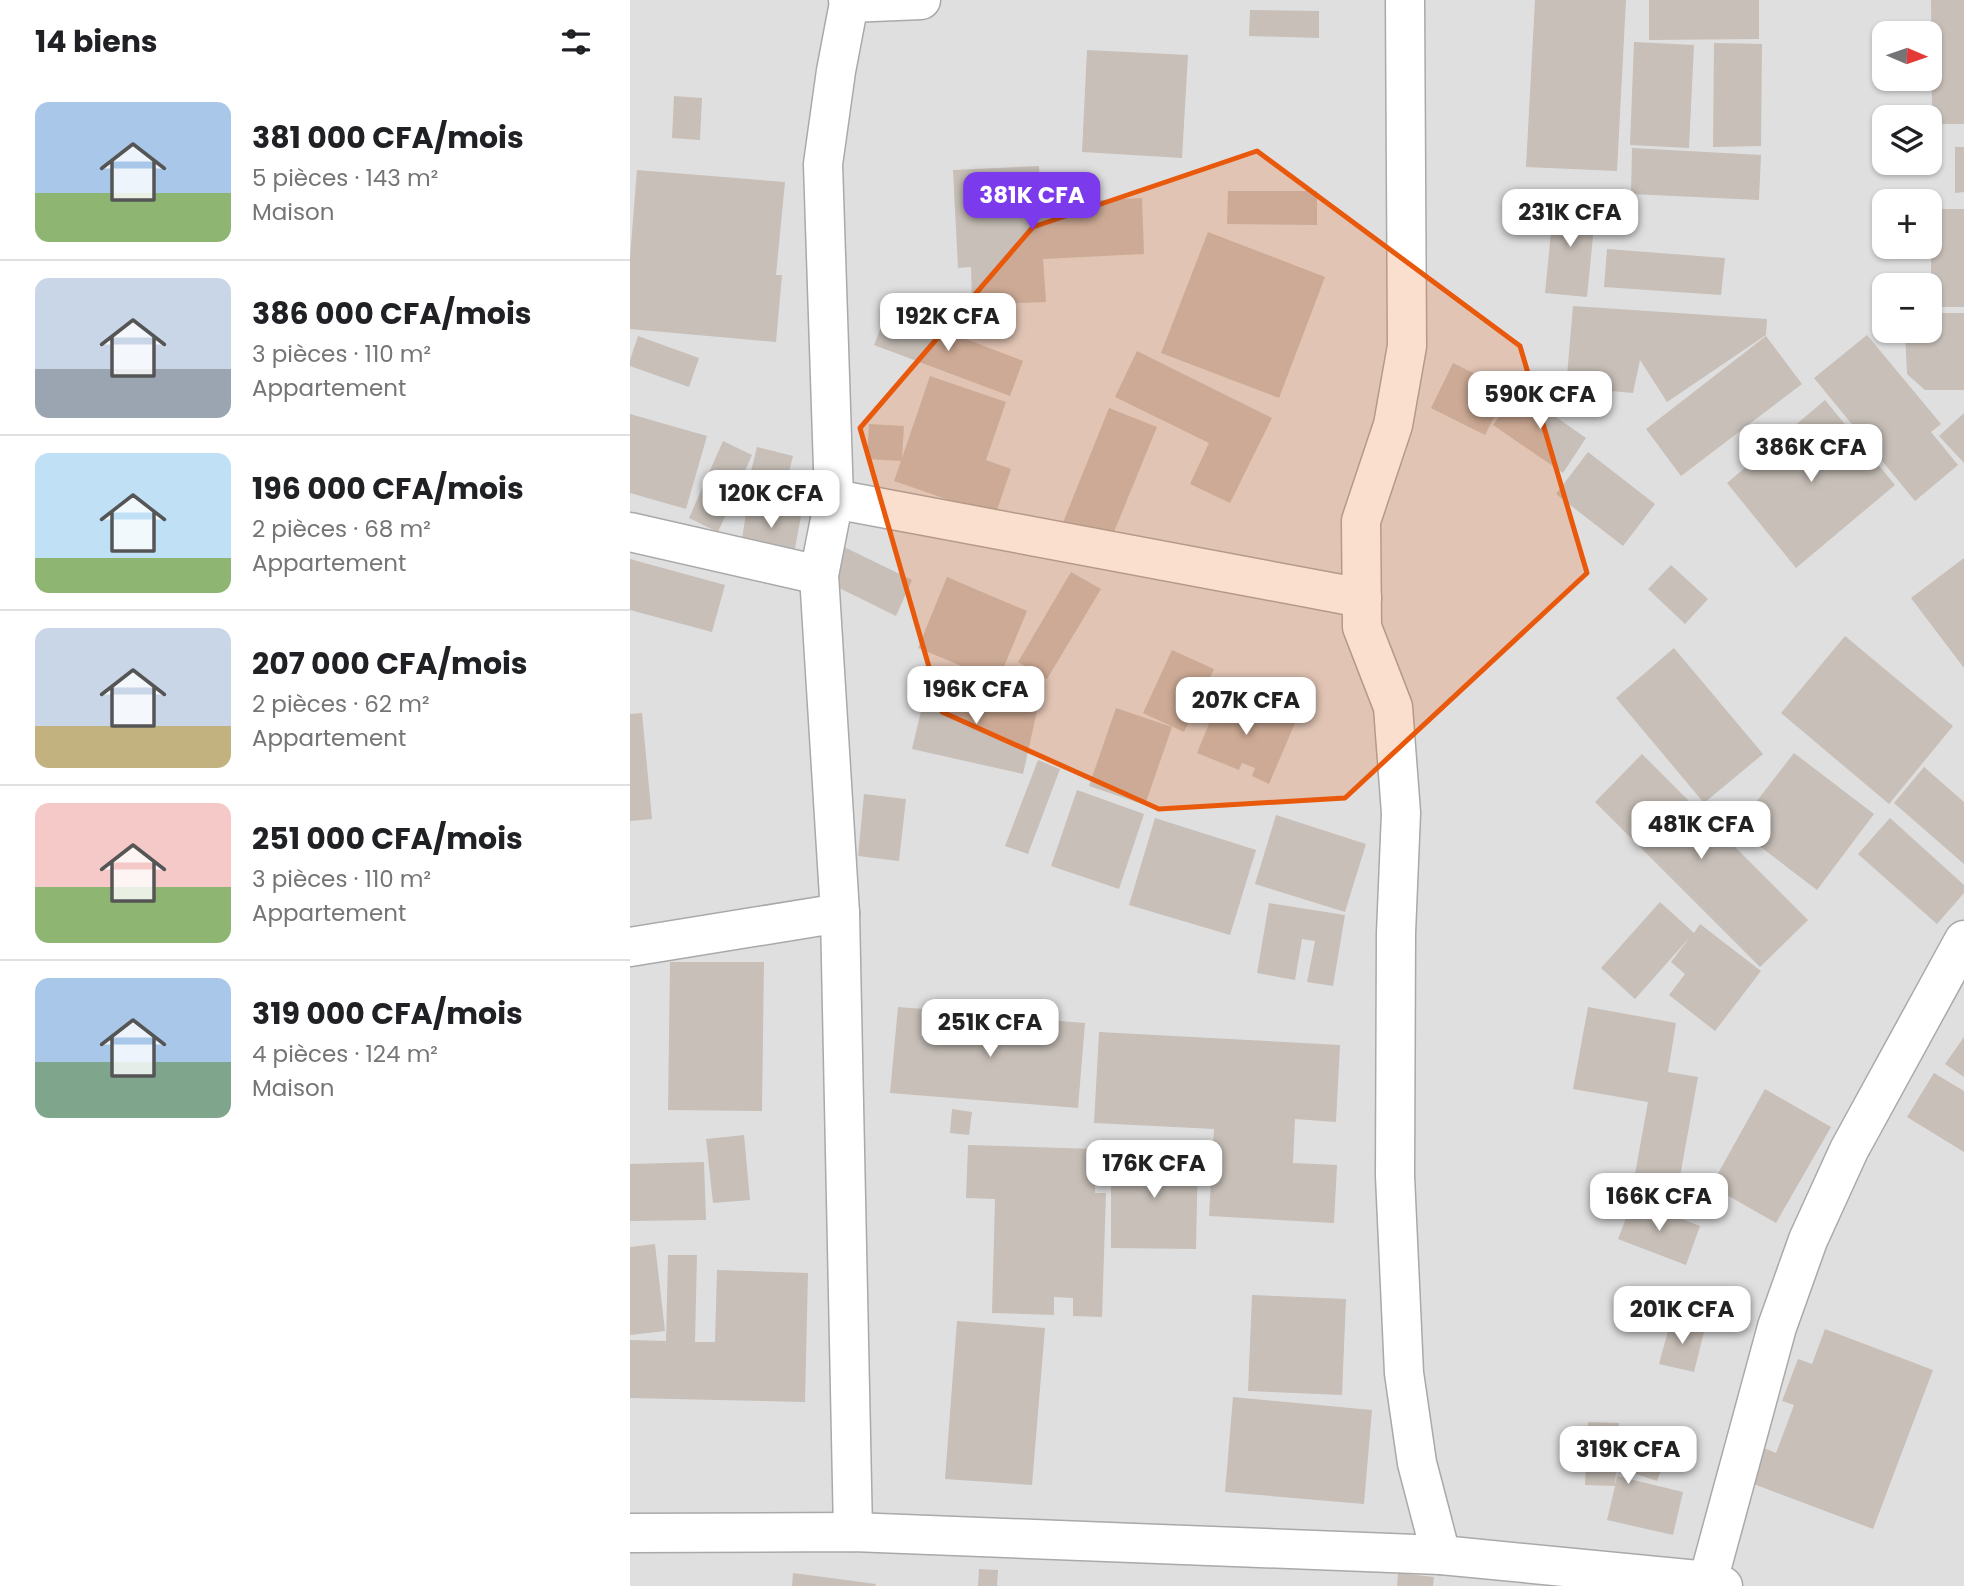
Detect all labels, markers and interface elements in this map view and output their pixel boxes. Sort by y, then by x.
text: 14 biens [35,20,158,63]
north arrow [1872,21,1942,91]
map controls [1872,21,1942,343]
icon: filters [557,23,595,61]
button: layers [1872,105,1942,175]
text: 381 000 CFA/mois [252,116,524,159]
icon: home [91,130,175,214]
text: 5 pièces · 143 m² [252,162,438,194]
pin: 381K CFA [960,173,1104,232]
text: 381K CFA [979,179,1085,211]
button: + [1872,189,1942,259]
pin: 231K CFA [1498,190,1642,249]
text: Maison [252,196,334,228]
text: 231K CFA [1518,196,1622,228]
button: − [1872,273,1942,343]
text: 386 000 CFA/mois [252,292,532,335]
pin: 192K CFA [876,294,1020,353]
text: 192K CFA [896,300,1000,332]
icon: home [91,306,175,390]
text: 3 pièces · 110 m² [252,338,431,370]
text: Appartement [252,372,406,404]
pin: 590K CFA [1468,372,1612,431]
text: 590K CFA [1484,378,1596,410]
pin: 386K CFA [1739,424,1883,484]
text: 386K CFA [1755,431,1867,463]
text: 196 000 CFA/mois [252,467,524,510]
pin: 120K CFA [699,470,843,530]
text: 120K CFA [719,477,823,509]
icon: home [91,481,175,565]
text: 2 pièces · 68 m² [252,513,431,545]
text: Appartement [252,547,406,579]
text: 207 000 CFA/mois [252,642,528,685]
icon: home [91,656,175,740]
pin: 196K CFA [904,666,1048,726]
text: 196K CFA [923,673,1029,705]
pin: 207K CFA [1174,678,1318,737]
text: 207K CFA [1192,684,1300,716]
text: 2 pièces · 62 m² [252,688,429,720]
text: Appartement [252,722,406,754]
pin: 481K CFA [1629,802,1773,861]
text: 481K CFA [1647,808,1755,840]
text: 251 000 CFA/mois [252,817,523,860]
icon: home [91,831,175,915]
text: 3 pièces · 110 m² [252,863,431,895]
text: Appartement [252,897,406,929]
text: 319 000 CFA/mois [252,992,523,1035]
pin: 251K CFA [918,1000,1062,1059]
icon: home [91,1006,175,1090]
text: 251K CFA [938,1006,1042,1038]
text: 4 pièces · 124 m² [252,1038,438,1070]
text: Maison [252,1072,334,1104]
pin: 176K CFA [1082,1140,1226,1200]
text: 176K CFA [1102,1147,1206,1179]
pin: 166K CFA [1587,1174,1731,1233]
text: 166K CFA [1606,1180,1712,1212]
pin: 201K CFA [1610,1286,1754,1346]
text: 201K CFA [1630,1293,1734,1325]
pin: 319K CFA [1556,1426,1700,1486]
text: 319K CFA [1576,1433,1680,1465]

